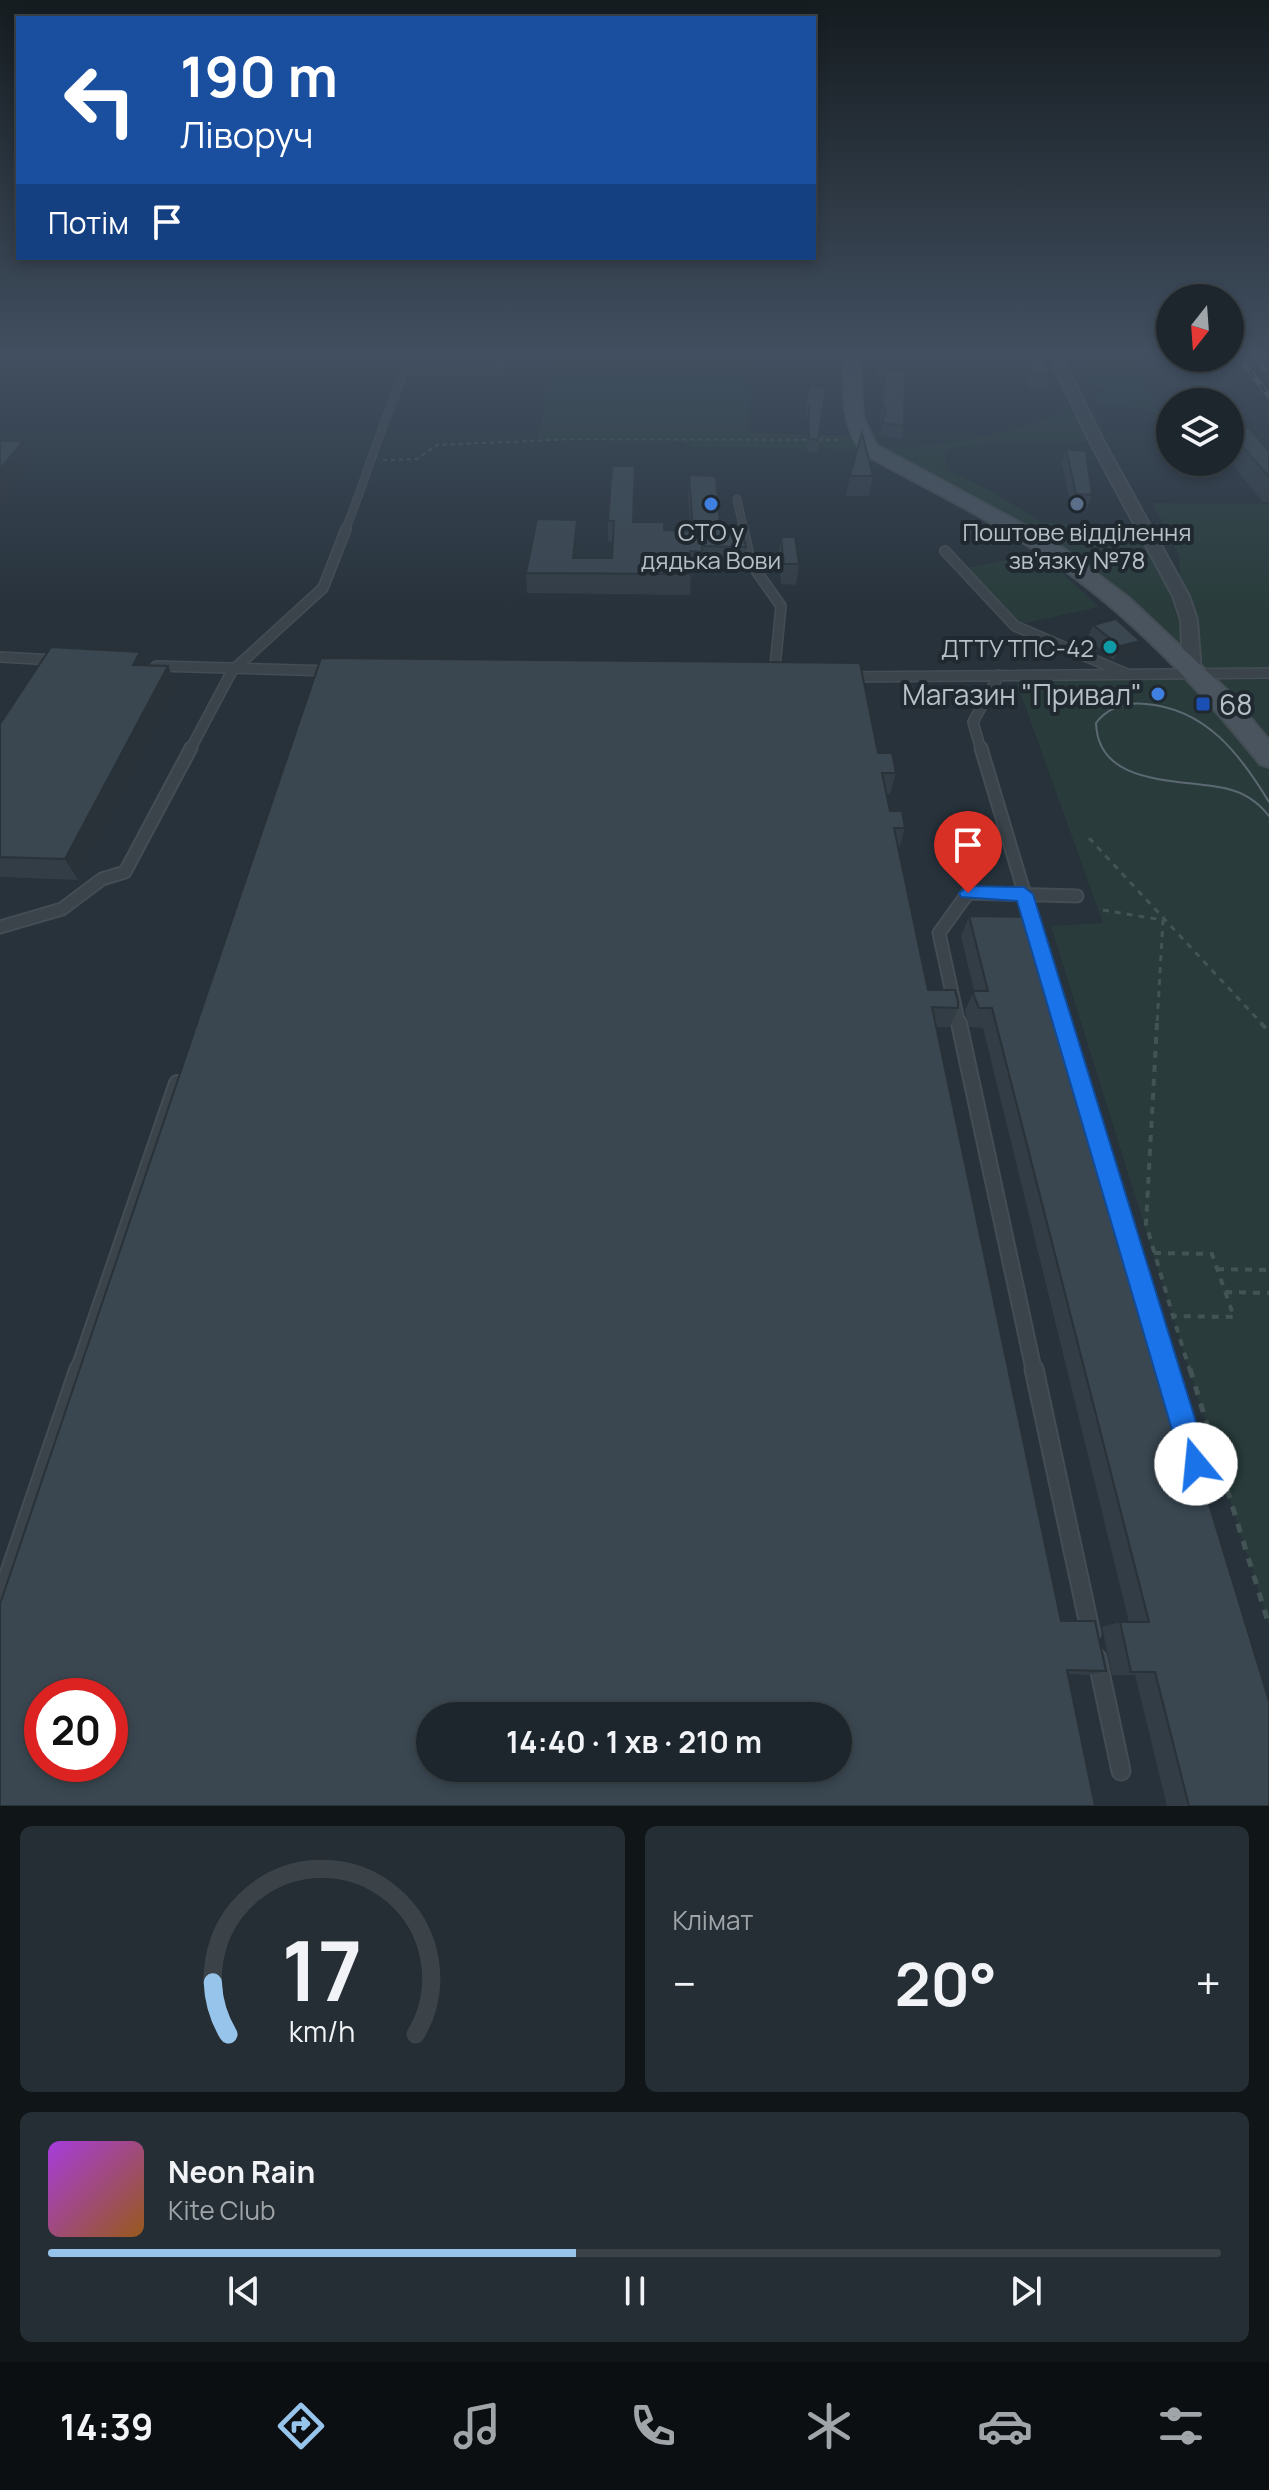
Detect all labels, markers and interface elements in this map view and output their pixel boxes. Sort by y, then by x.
text: 190 m [180,37,338,114]
icon: left [48,48,152,152]
text: Ліворуч [180,110,313,159]
icon: arrive [145,200,189,244]
text: Потім [48,202,129,243]
north arrow [1156,284,1244,372]
map controls [1156,284,1244,476]
button: layers [1156,388,1244,476]
marker: СТО у дядька Вови [702,495,720,513]
marker: Поштове відділення зв'язку №78 [1068,495,1086,513]
place label: СТО у дядька Вови [641,515,781,576]
place label: Поштове відділення зв'язку №78 [962,515,1192,576]
place label: ДТТУ ТПС-42 [941,631,1094,664]
marker: ДТТУ ТПС-42 [1101,638,1119,656]
place label: Магазин "Привал" [902,675,1142,713]
marker: Магазин "Привал" [1149,685,1167,703]
place label: 68 [1219,685,1253,723]
marker: 68 [1194,695,1212,713]
pin [934,811,1002,893]
icon: arrive [946,823,990,867]
position arrow [1154,1422,1238,1506]
speed limit sign: 20 [24,1678,128,1782]
text: 14:40 · 1 хв · 210 m [506,1721,762,1762]
text: Клімат [673,1902,754,1938]
text: 17 [282,1912,363,2026]
text: 20° [895,1942,997,2024]
text: − [673,1953,696,2013]
text: + [1196,1953,1221,2013]
text: km/h [289,2012,355,2051]
text: Neon Rain [168,2151,315,2192]
text: Kite Club [168,2192,275,2228]
icon: previous [222,2269,266,2313]
icon: pause [613,2269,657,2313]
icon: next [1004,2269,1048,2313]
icon: directions [273,2398,329,2454]
icon: music [449,2398,505,2454]
icon: phone [625,2398,681,2454]
icon: climate [801,2398,857,2454]
icon: car [977,2398,1033,2454]
icon: filters [1153,2398,1209,2454]
text: 14:39 [60,2402,153,2451]

